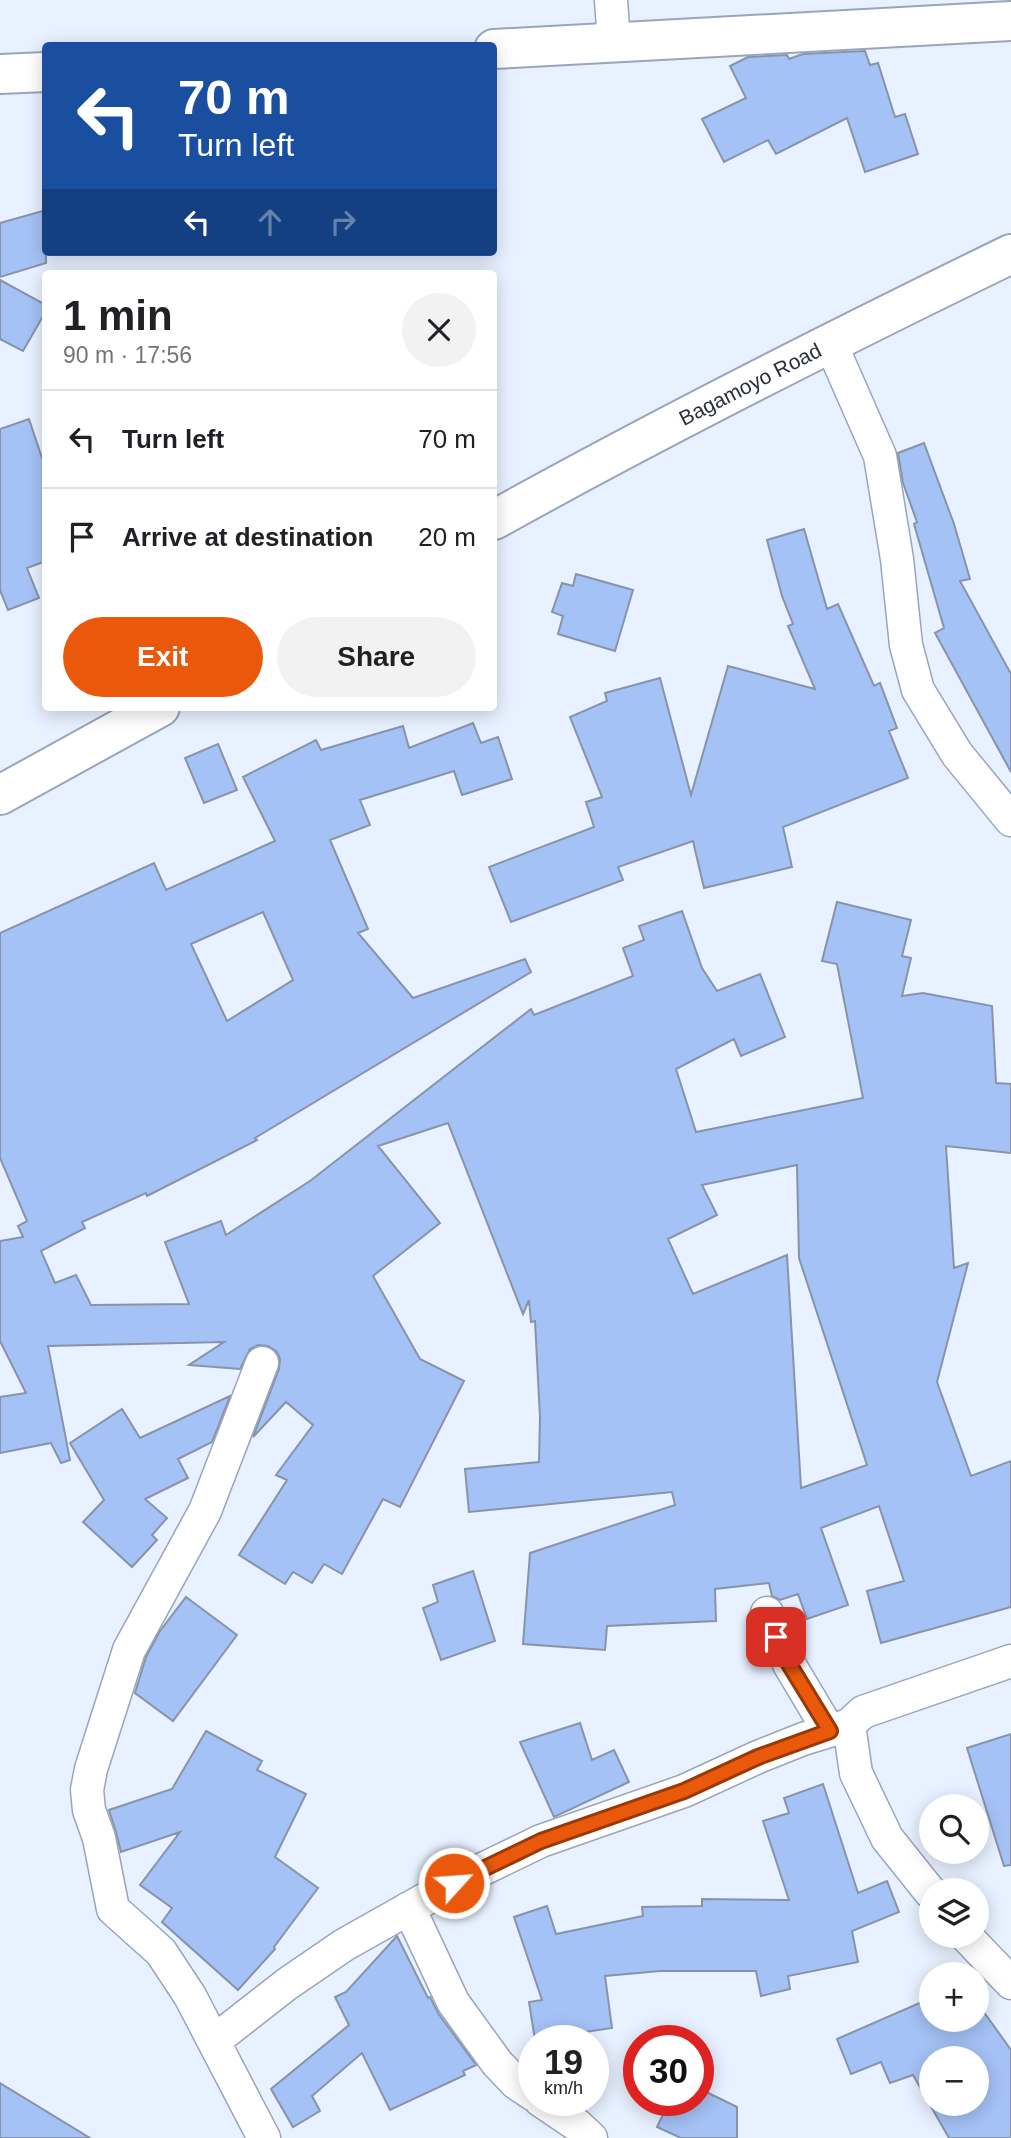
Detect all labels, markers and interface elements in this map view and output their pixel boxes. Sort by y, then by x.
icon: left [63,70,154,161]
text: 70 m [178,70,290,124]
text: Turn left [178,127,294,163]
icon: left [178,203,216,241]
icon: ahead [251,203,289,241]
icon: right [324,203,362,241]
text: 1 min [63,292,173,339]
button: close [402,293,476,367]
street label: Bagamoyo Road [675,338,825,430]
text: 90 m · 17:56 [63,342,192,368]
icon: left [63,420,101,458]
text: Turn left [122,424,224,454]
text: 70 m [418,424,476,454]
icon: arrive [63,518,101,556]
text: Arrive at destination [122,522,373,552]
text: 20 m [418,522,476,552]
button: Exit [63,617,263,697]
button: Share [277,617,476,697]
pin [746,1607,806,1667]
icon: arrive [757,1618,795,1656]
map controls [919,1794,989,2116]
button: search [919,1794,989,1864]
position arrow [417,1846,491,1920]
button: layers [919,1878,989,1948]
button: + [919,1962,989,2032]
speed limit sign: 30 [623,2025,714,2116]
text: 19 [544,2042,583,2081]
button: − [919,2046,989,2116]
text: km/h [544,2078,583,2098]

